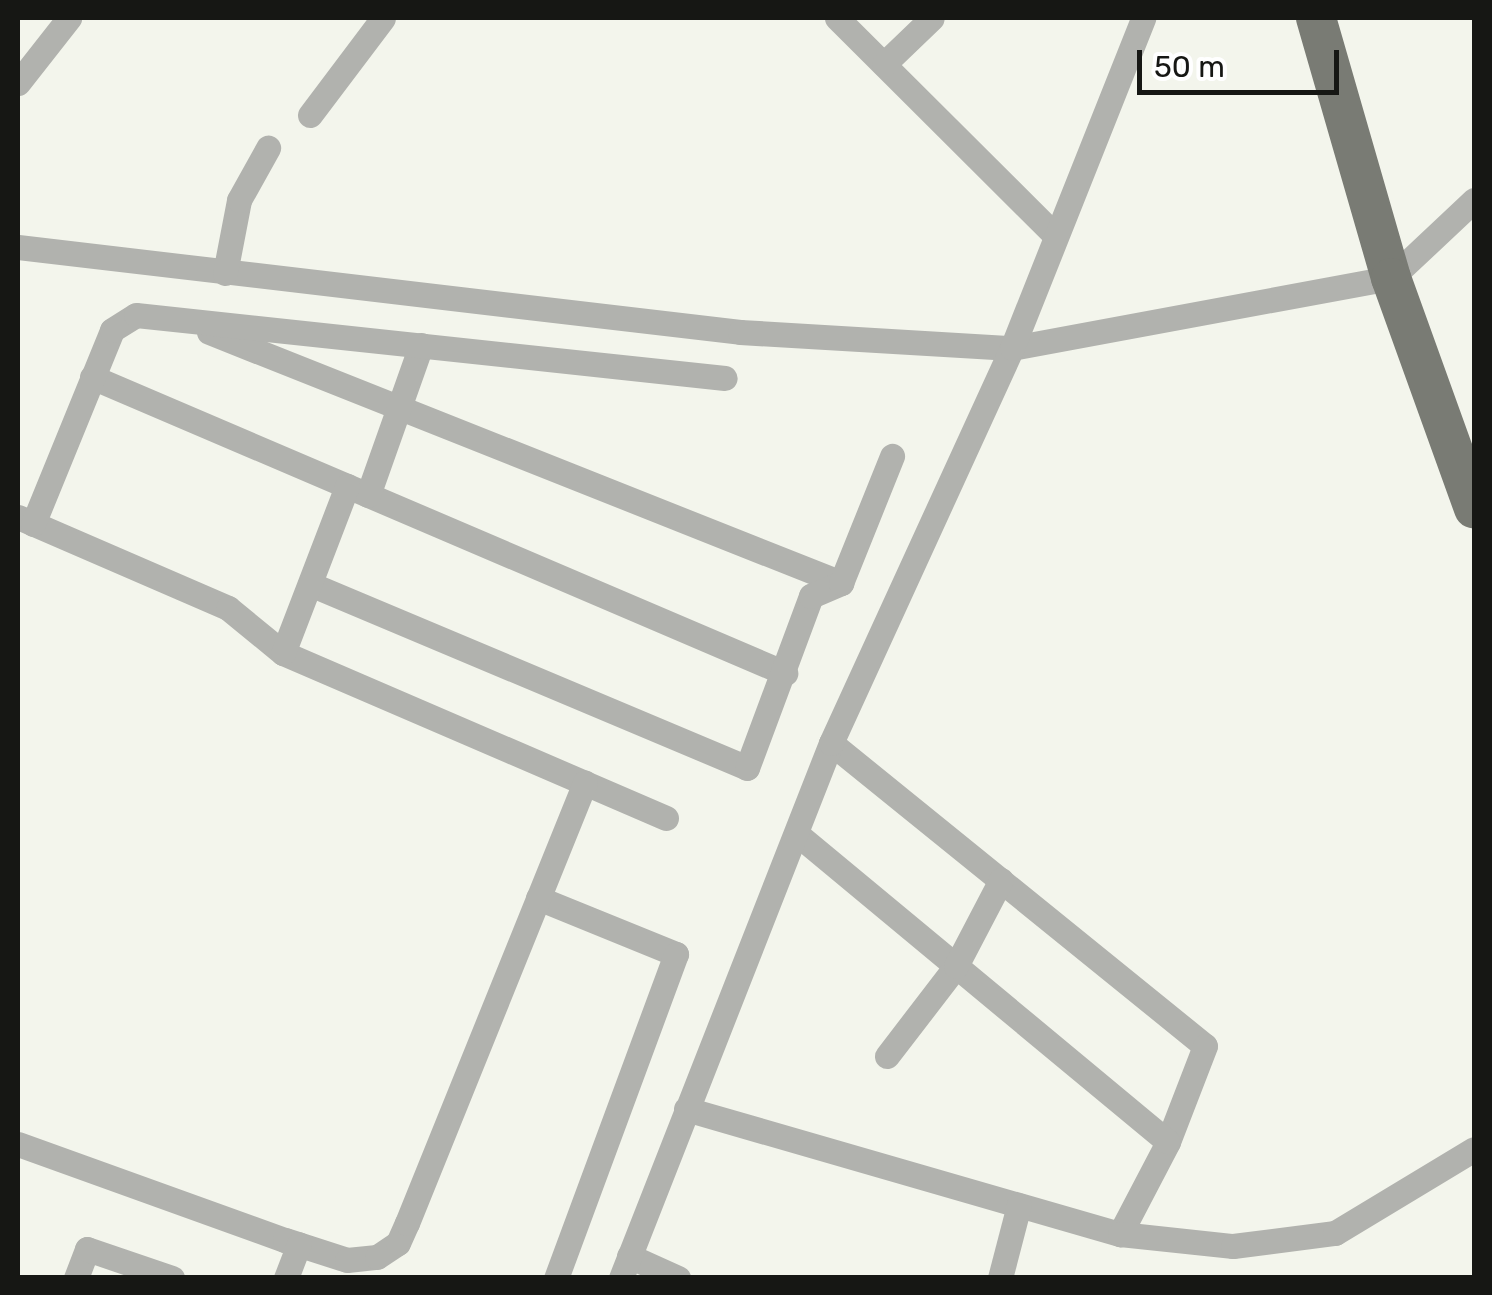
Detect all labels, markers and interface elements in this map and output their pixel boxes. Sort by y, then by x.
scale bar [1142,30,1344,92]
text: 50 m [1154,49,1225,85]

